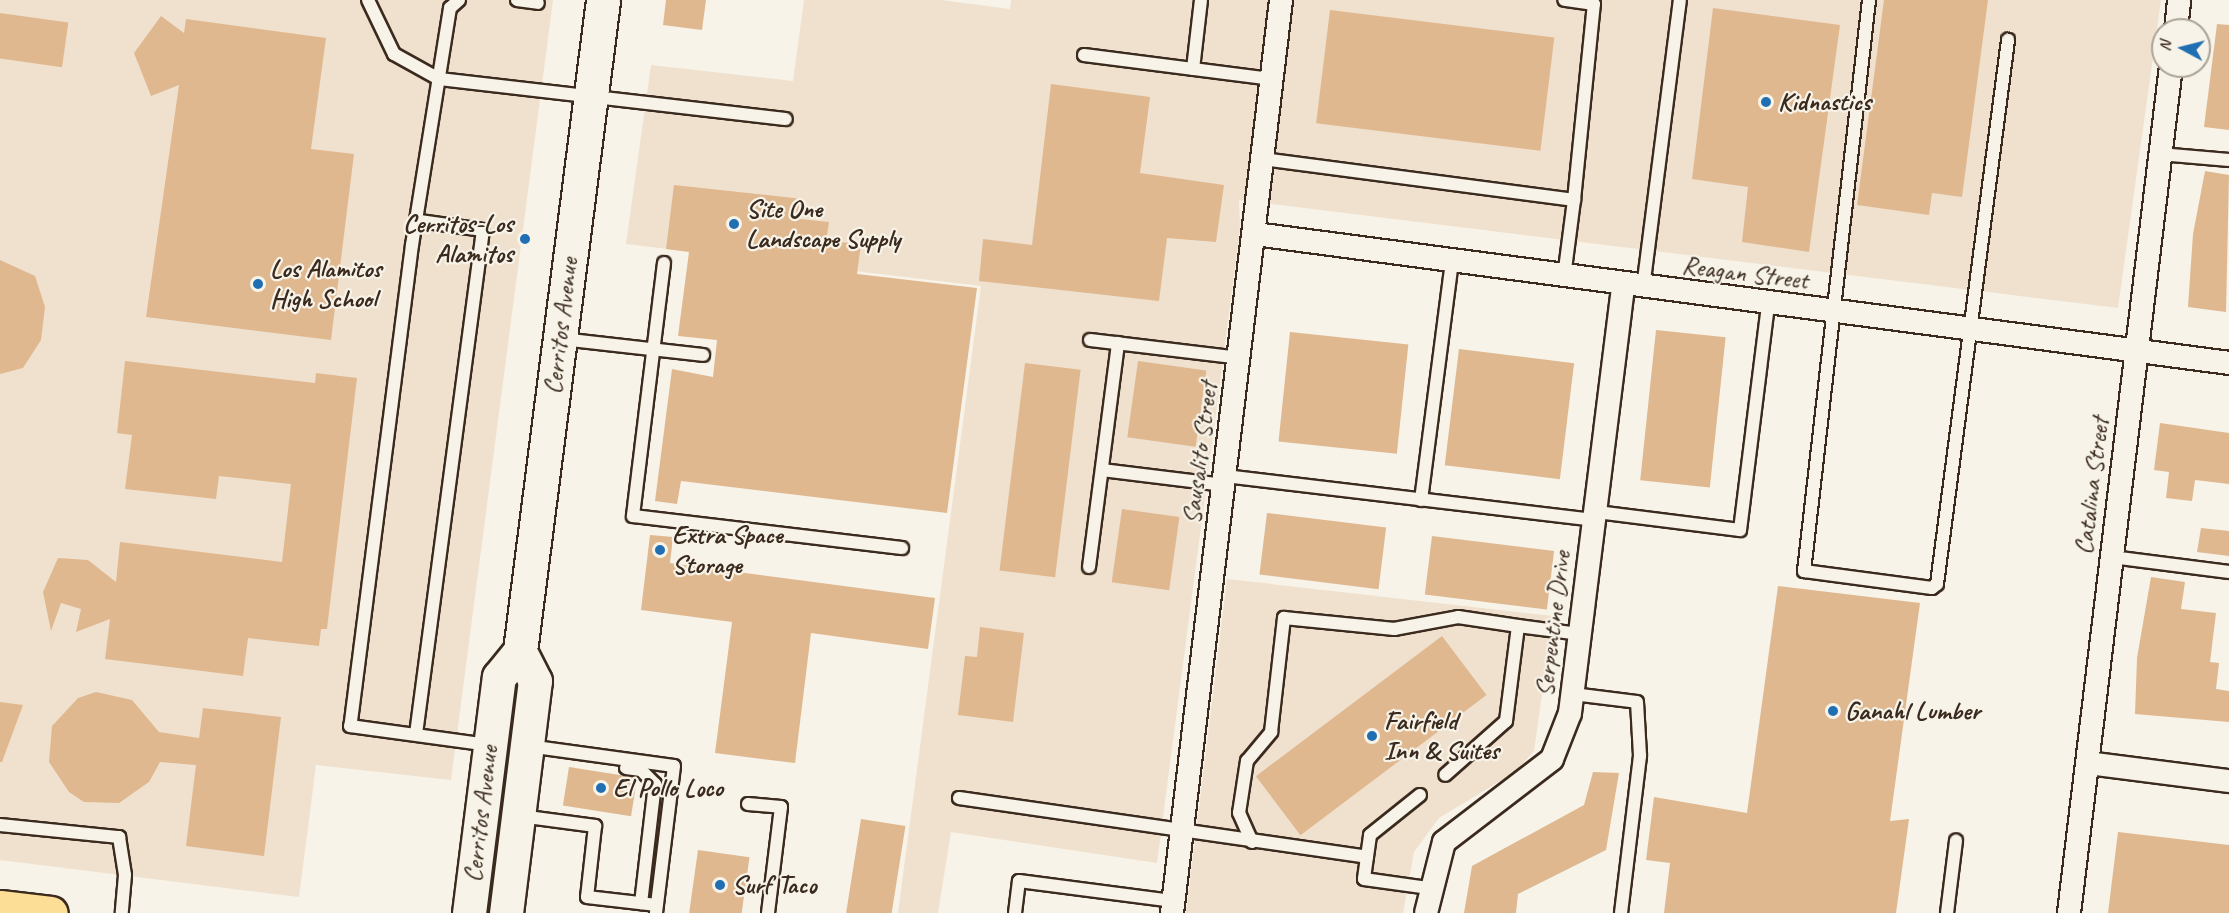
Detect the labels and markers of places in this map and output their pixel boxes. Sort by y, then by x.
place label: Kidnastics [1778,86,1871,118]
marker: Kidnastics [1759,95,1773,109]
place label: Site One Landscape Supply [746,193,900,255]
place label: Cerritos-Los Alamitos [403,208,513,270]
marker: Site One Landscape Supply [727,217,741,231]
marker: Cerritos-Los Alamitos [518,232,532,246]
place label: Los Alamitos High School [270,253,384,314]
marker: Los Alamitos High School [251,277,265,291]
place label: Extra Space Storage [672,519,783,580]
marker: Extra Space Storage [653,543,667,557]
place label: Ganahl Lumber [1845,695,1979,727]
marker: Ganahl Lumber [1826,704,1840,718]
place label: Fairfield Inn & Suites [1384,705,1499,766]
marker: Fairfield Inn & Suites [1365,729,1379,743]
place label: El Pollo Loco [613,772,723,804]
marker: El Pollo Loco [594,781,608,795]
place label: Surf Taco [732,869,817,901]
marker: Surf Taco [713,878,727,892]

